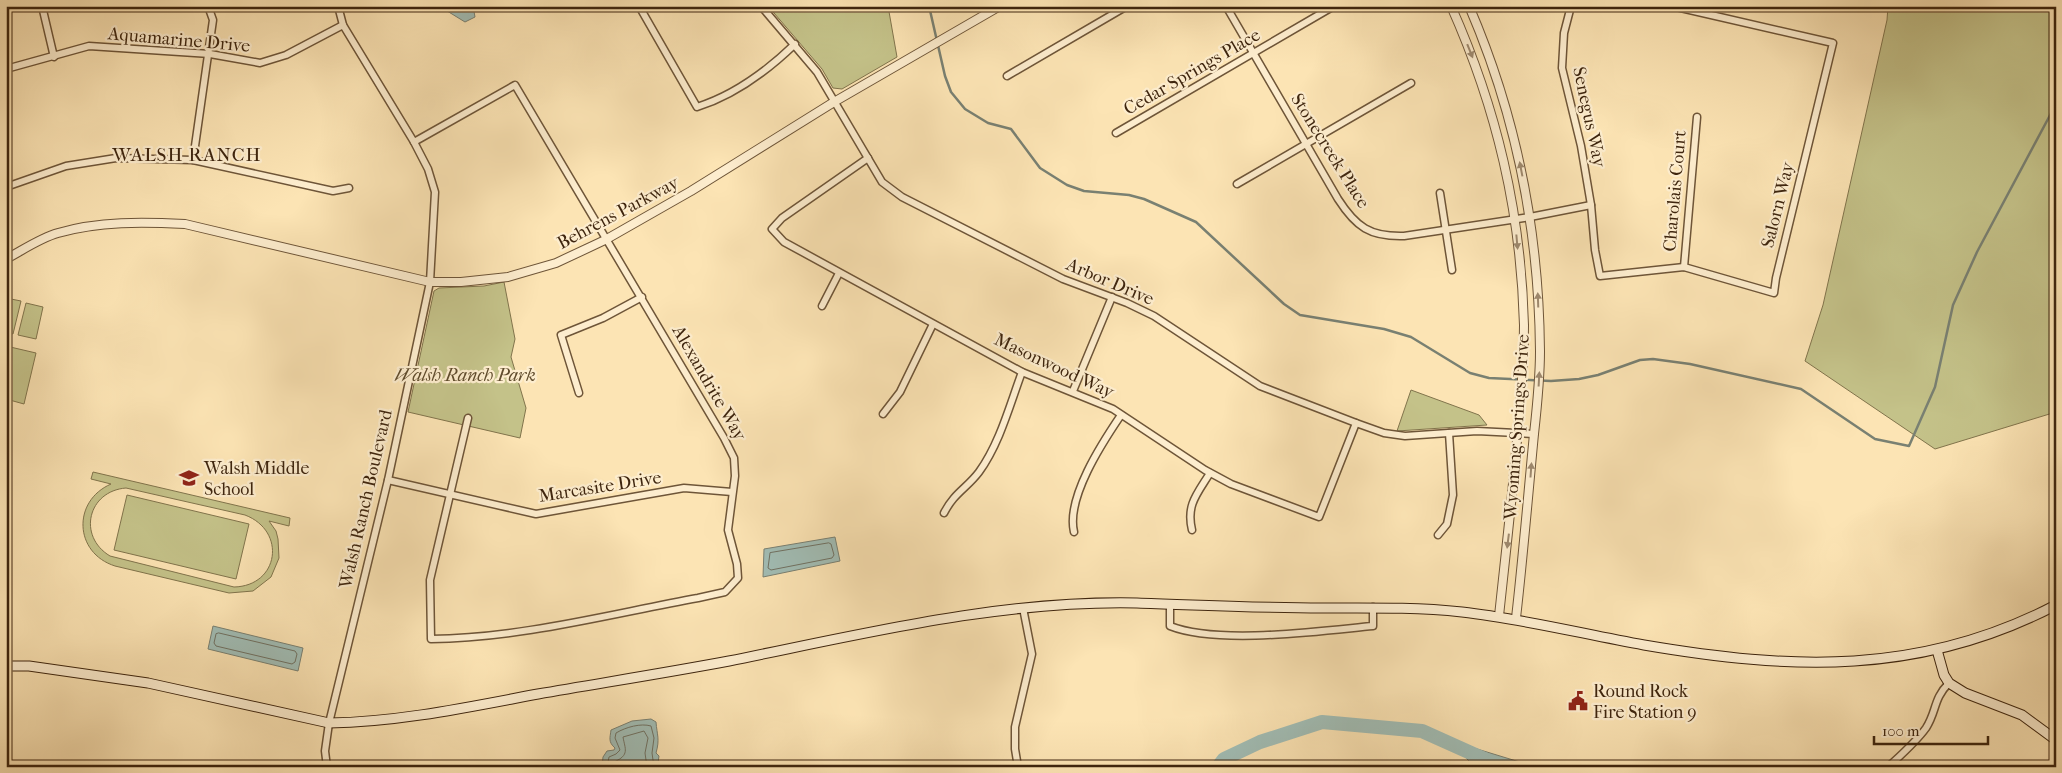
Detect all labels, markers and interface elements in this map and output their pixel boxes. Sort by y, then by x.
street label: Aquamarine Drive [106,23,251,57]
street label: Cedar Springs Place [1120,24,1264,120]
one-way arrow [1466,44,1474,59]
street label: Senegus Way [1568,65,1610,171]
street label: Stonecreek Place [1286,90,1374,212]
street label: Charolais Court [1659,129,1691,253]
district label: WALSH RANCH [111,144,262,166]
street label: Salorn Way [1757,159,1799,250]
one-way arrow [1516,161,1524,177]
street label: Behrens Parkway [554,171,684,254]
one-way arrow [1514,234,1522,250]
street label: Arbor Drive [1062,254,1157,310]
one-way arrow [1534,291,1542,307]
street label: Alexandrite Way [667,321,751,445]
street label: Masonwood Way [991,329,1118,403]
street label: Wyoming Springs Drive [1500,333,1534,522]
park label: Walsh Ranch Park [394,365,536,386]
one-way arrow [1535,371,1543,387]
street label: Walsh Ranch Boulevard [335,407,397,591]
place label: Walsh Middle School [203,458,309,500]
one-way arrow [1527,462,1535,478]
school or university icon: Walsh Middle School [178,467,200,489]
street label: Marcasite Drive [537,467,663,507]
one-way arrow [1504,534,1512,550]
place label: Round Rock Fire Station 9 [1593,681,1697,723]
public building icon: Round Rock Fire Station 9 [1567,690,1589,712]
scale bar [1874,713,1988,745]
text: 100 m [1882,722,1920,740]

